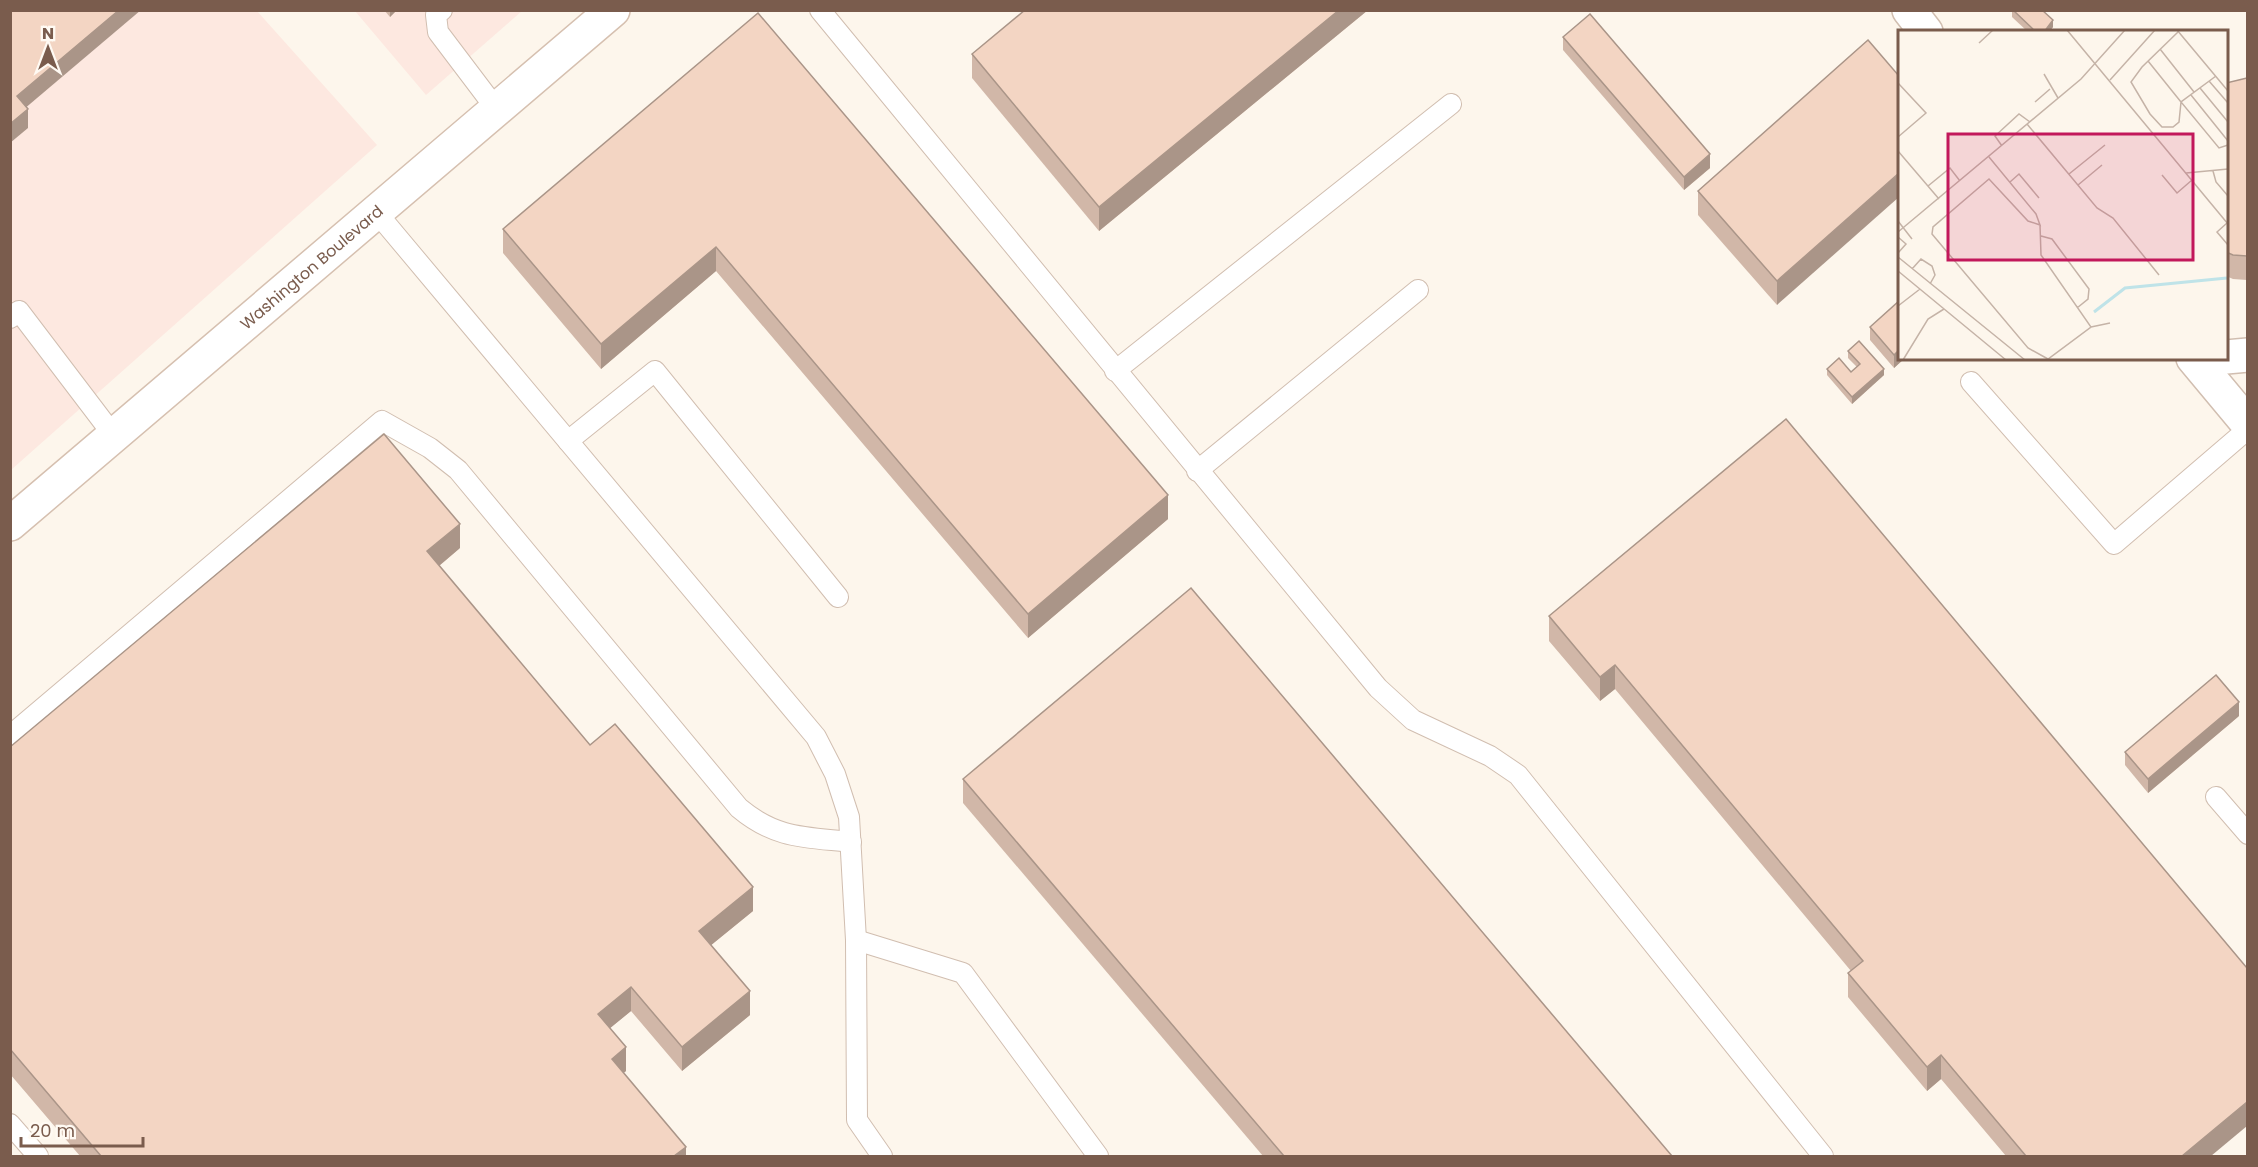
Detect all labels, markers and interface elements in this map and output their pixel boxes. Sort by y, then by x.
north arrow [18,18,78,78]
text: N [42,22,54,45]
inset map [1898,30,2228,360]
street label: Washington Boulevard [235,199,388,335]
scale bar [21,1110,142,1148]
text: 20 m [30,1118,75,1143]

